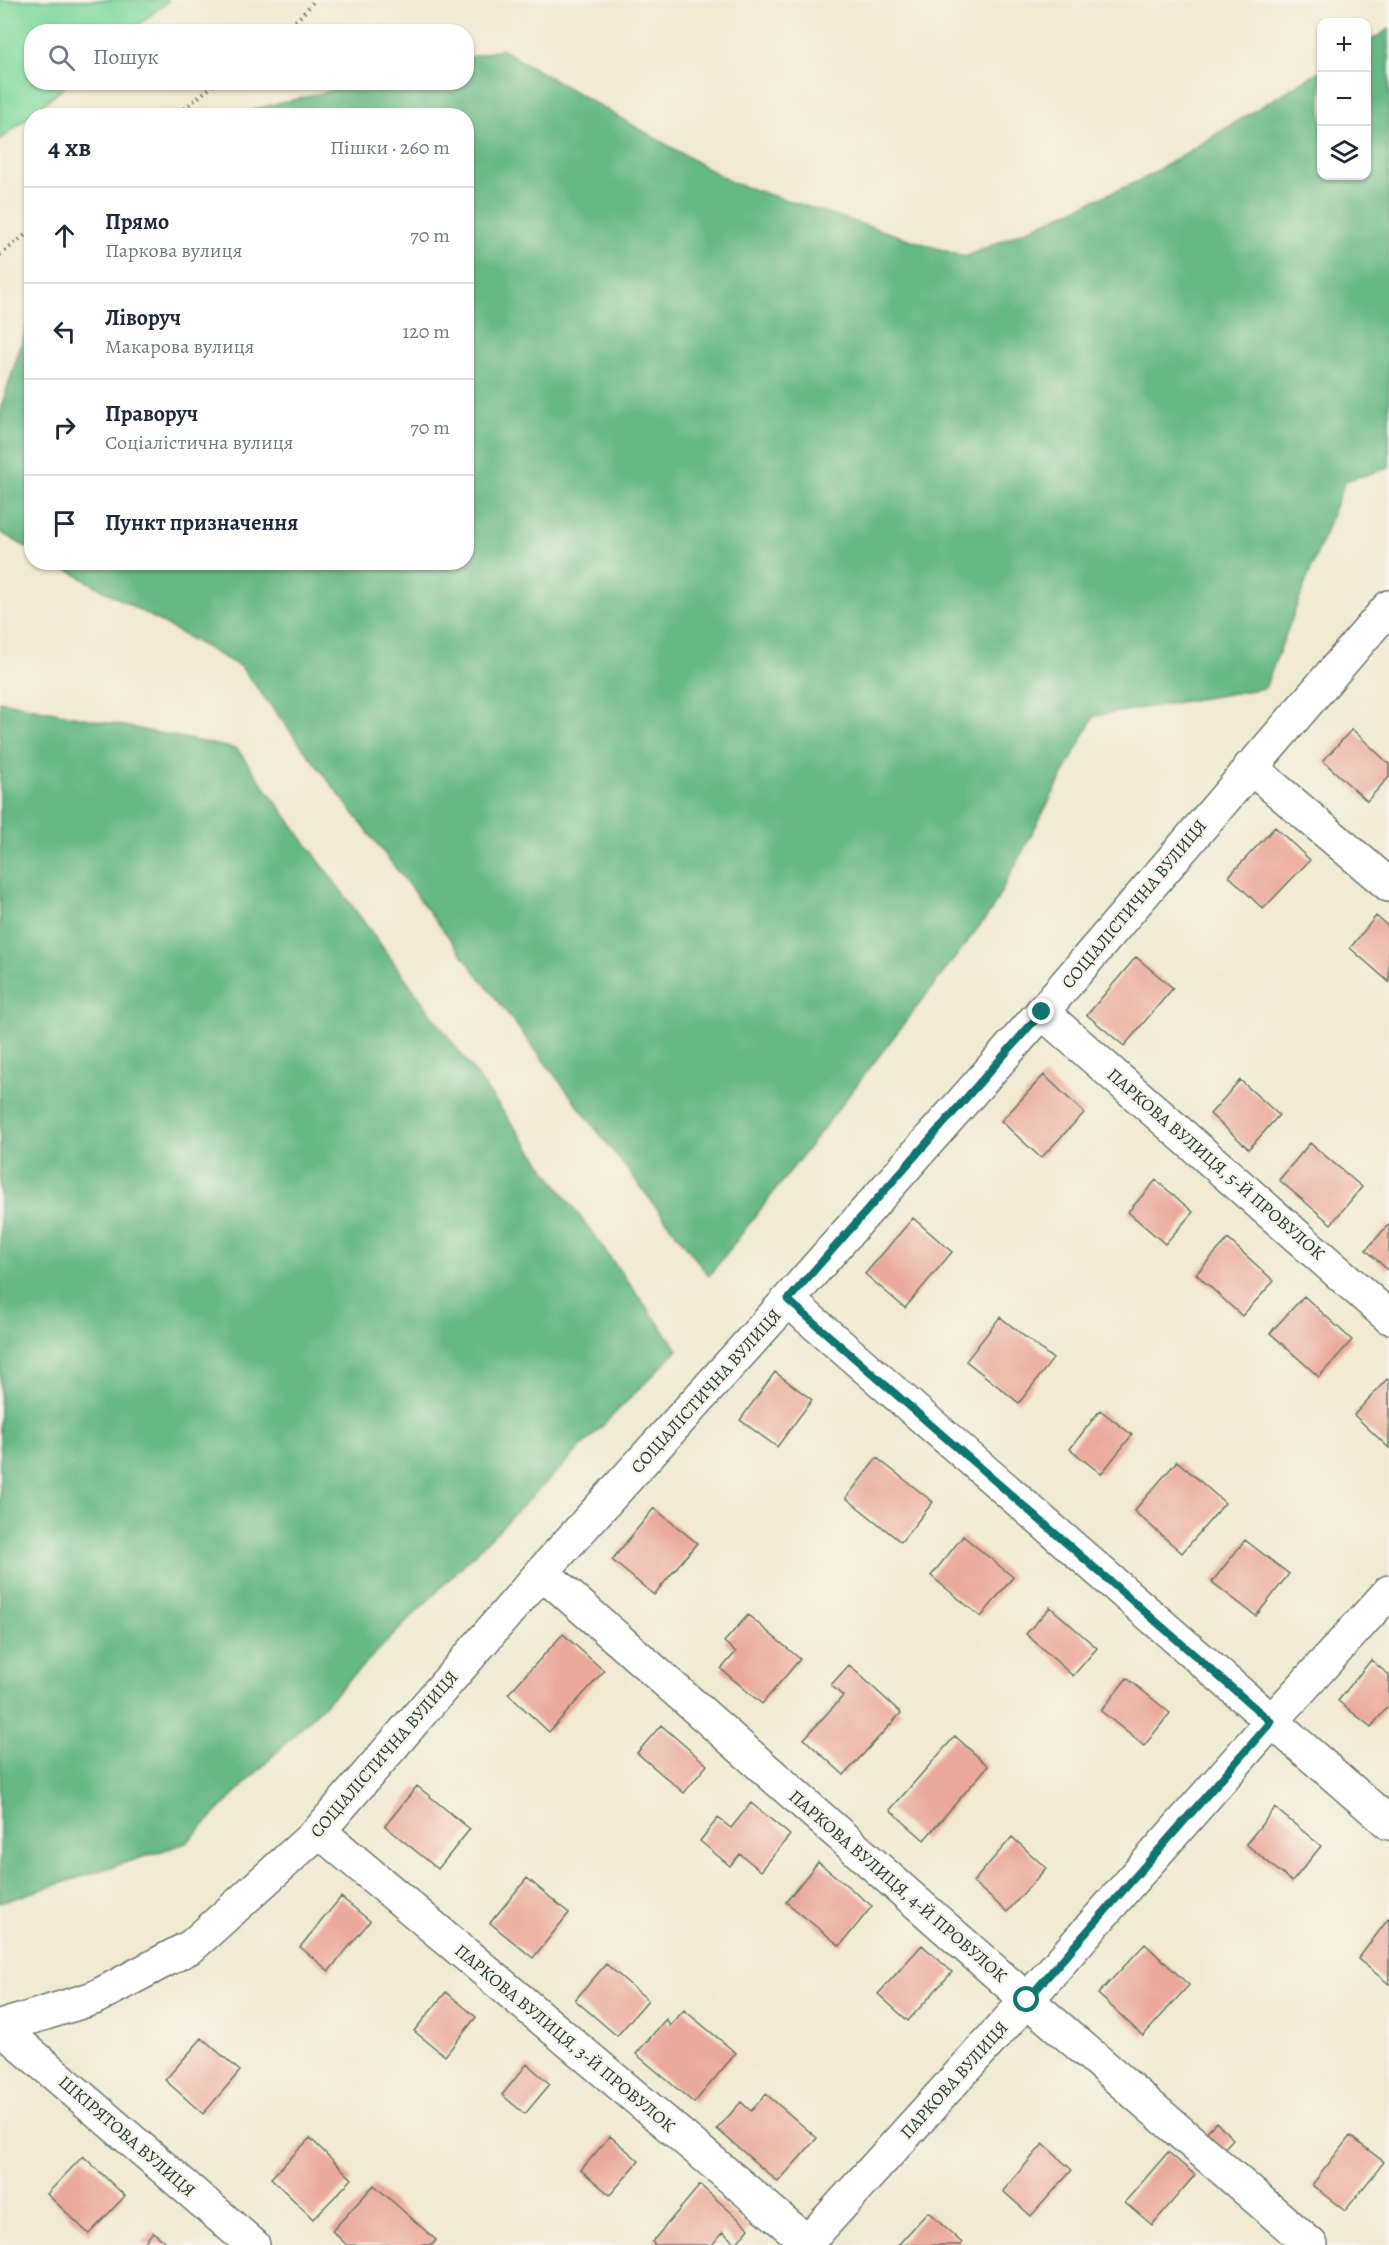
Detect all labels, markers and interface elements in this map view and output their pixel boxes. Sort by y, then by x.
map controls [1317,18,1371,180]
button: + [1317,18,1371,72]
search box [24,24,474,90]
icon: search [45,41,78,74]
text: Пошук [93,42,159,72]
button: − [1317,72,1371,126]
button: layers [1317,126,1371,180]
text: 4 хв [48,130,91,165]
text: Пішки · 260 m [330,134,450,161]
text: Прямо [105,207,169,237]
icon: ahead [48,219,81,252]
text: 70 m [410,222,450,249]
text: Паркова вулиця [105,237,242,264]
text: Ліворуч [105,303,181,333]
icon: left [48,315,81,348]
text: 120 m [402,318,450,345]
text: Макарова вулиця [105,333,254,360]
text: Праворуч [105,399,198,429]
icon: right [48,411,81,444]
text: 70 m [410,414,450,441]
text: Соціалістична вулиця [105,429,293,456]
icon: arrive [48,507,81,540]
text: Пункт призначення [105,508,298,538]
street label: СОЦІАЛІСТИЧНА ВУЛИЦЯ [1056,814,1212,994]
route end [1028,998,1054,1024]
street label: ПАРКОВА ВУЛИЦЯ, 5-Й ПРОВУЛОК [1102,1063,1330,1266]
street label: СОЦІАЛІСТИЧНА ВУЛИЦЯ [625,1303,787,1479]
street label: СОЦІАЛІСТИЧНА ВУЛИЦЯ [305,1665,463,1843]
street label: ПАРКОВА ВУЛИЦЯ, 4-Й ПРОВУЛОК [784,1785,1013,1988]
street label: ПАРКОВА ВУЛИЦЯ, 3-Й ПРОВУЛОК [450,1938,681,2138]
route start [1013,1986,1039,2012]
street label: ПАРКОВА ВУЛИЦЯ [895,2016,1013,2144]
street label: ШКІРЯТОВА ВУЛИЦЯ [53,2070,201,2202]

